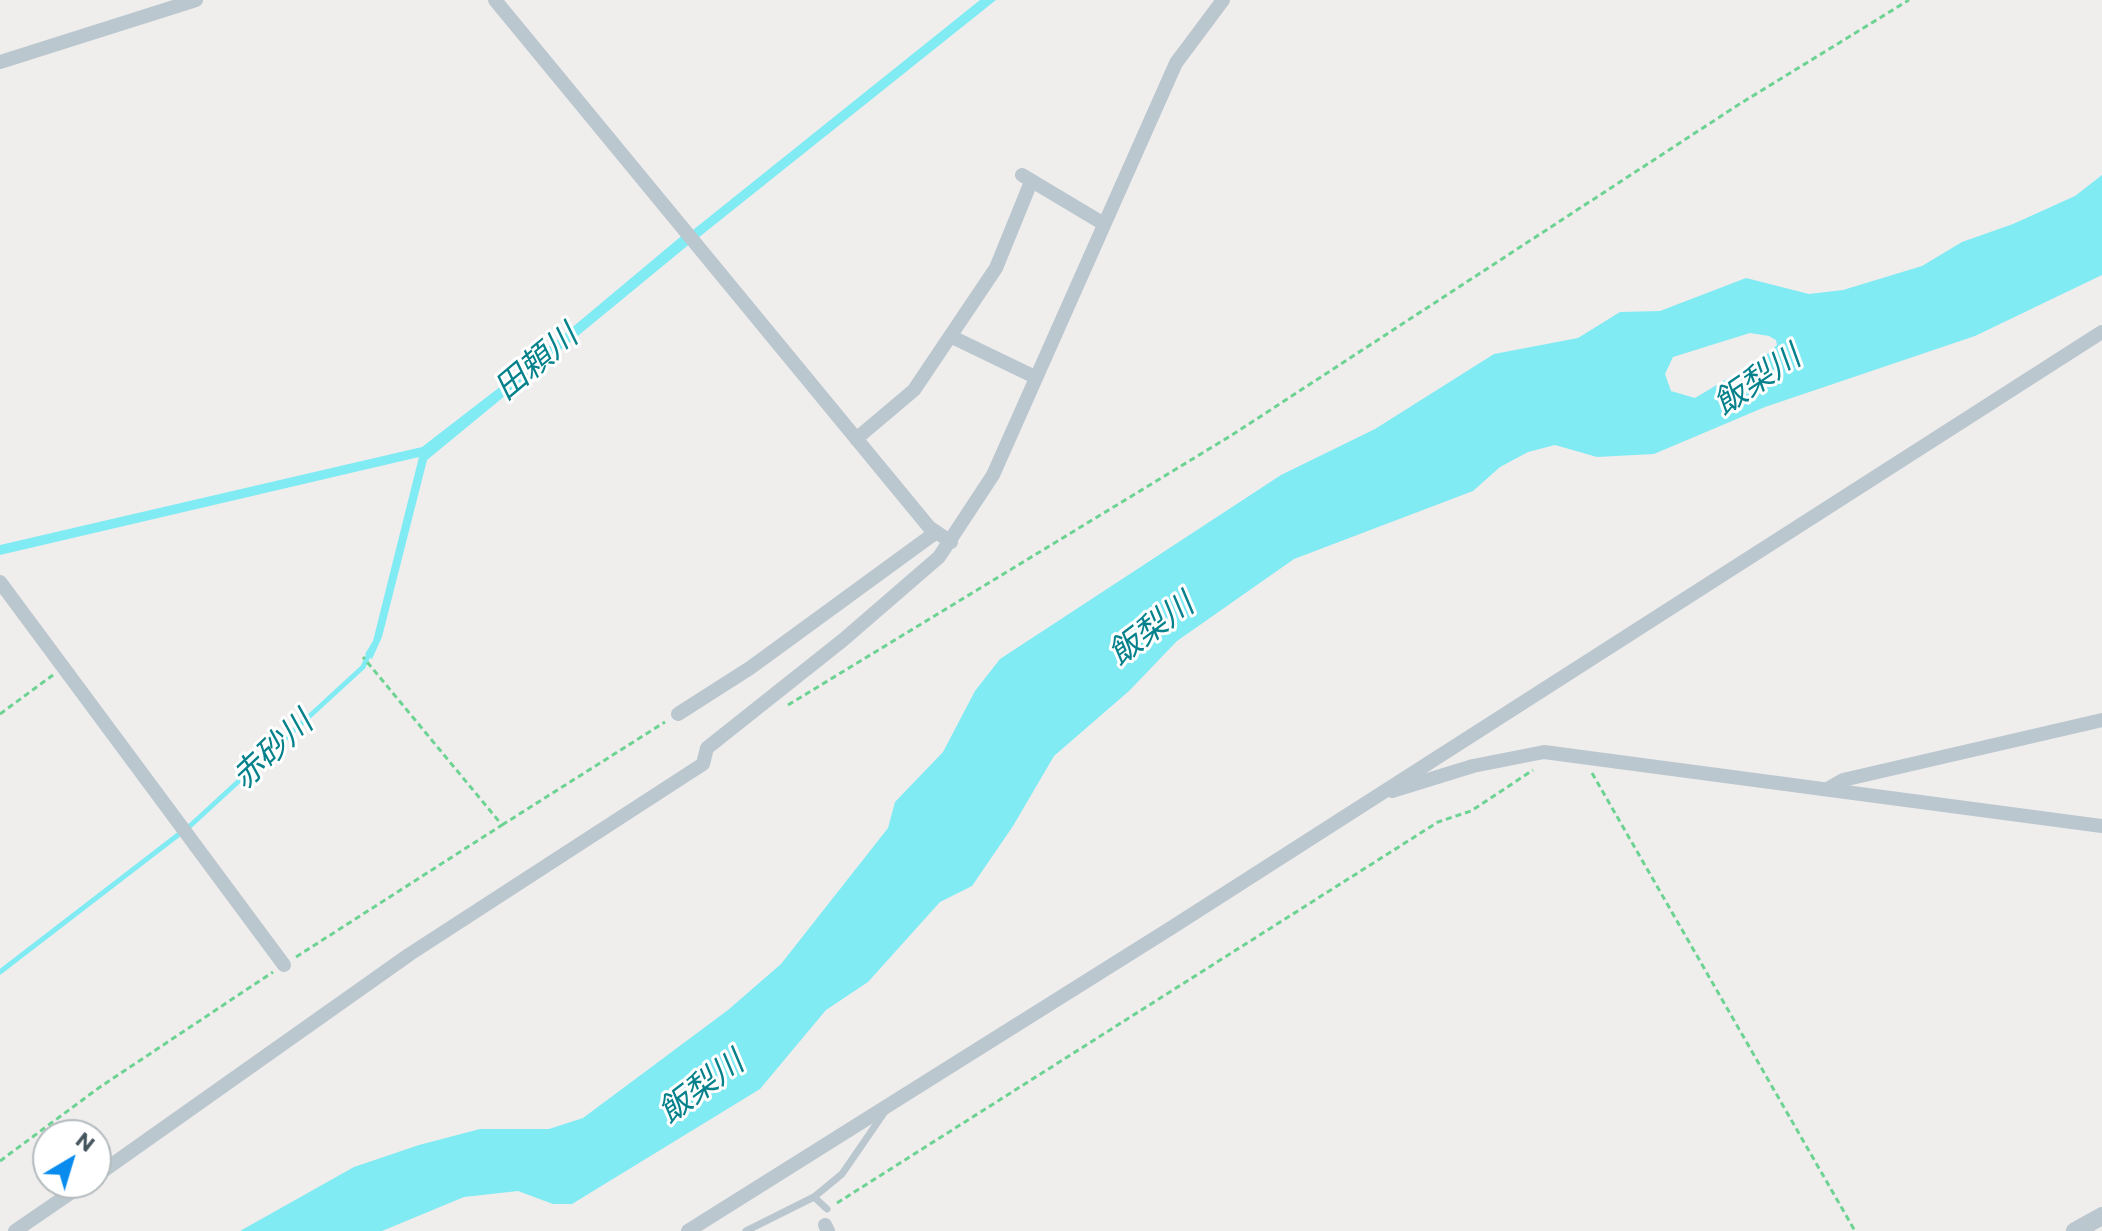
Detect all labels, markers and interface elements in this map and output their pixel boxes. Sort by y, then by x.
water label: 田頼川 [487,316,585,408]
water label: 飯梨川 [1706,337,1808,423]
water label: 飯梨川 [1101,585,1201,673]
water label: 赤砂川 [224,703,320,797]
water label: 飯梨川 [651,1043,751,1131]
north arrow [32,1119,112,1199]
text: N [71,1126,101,1157]

